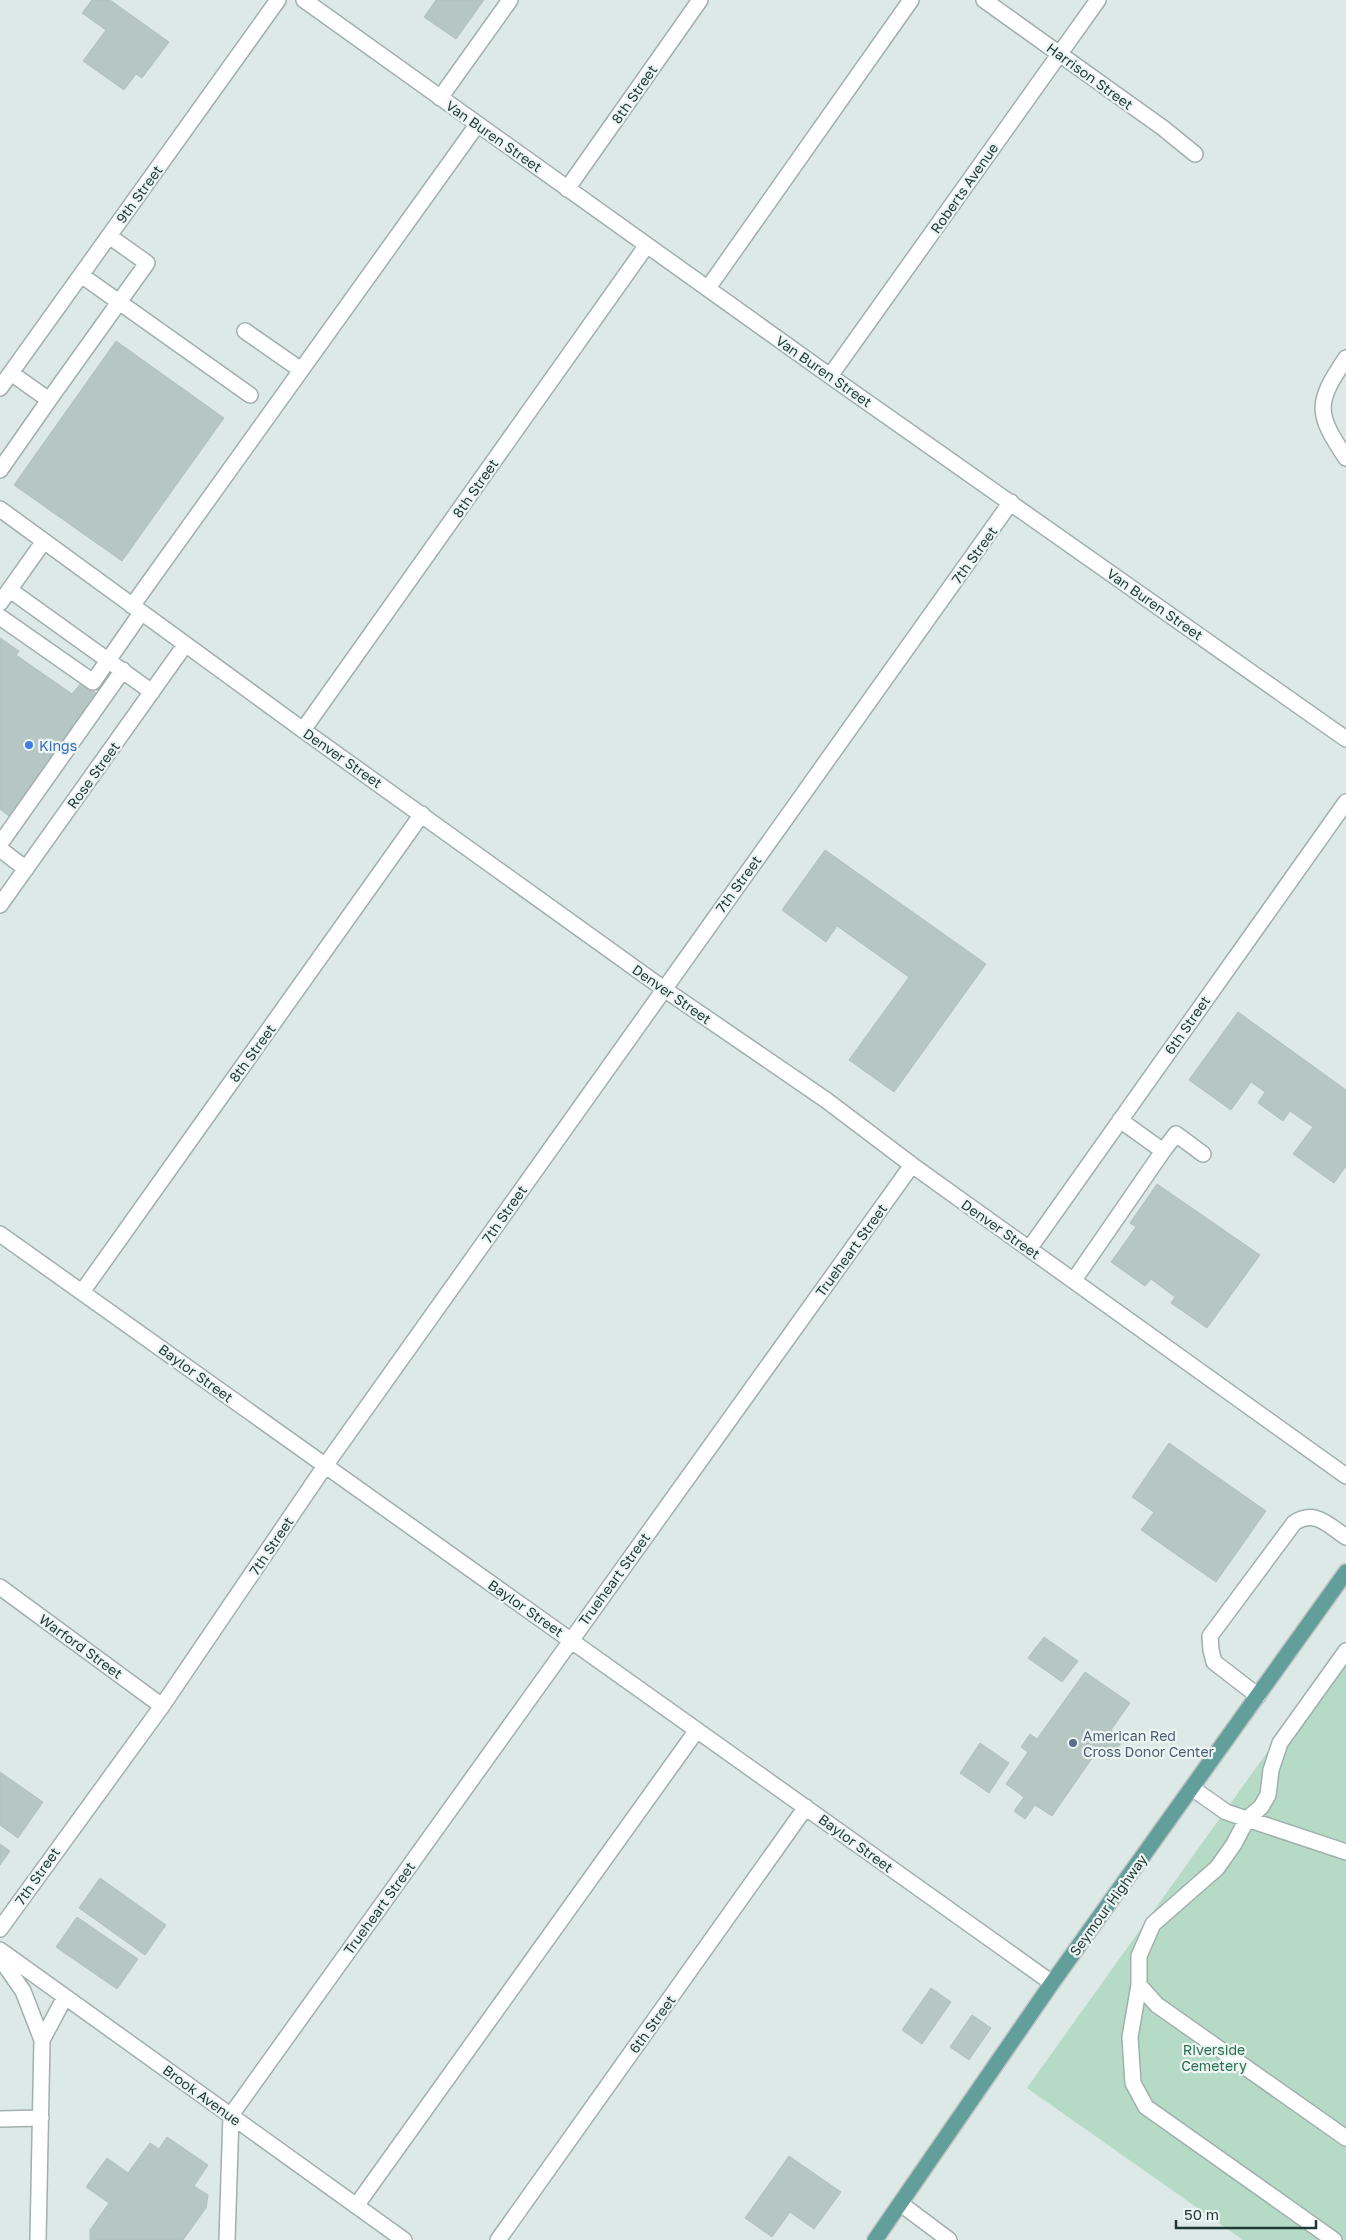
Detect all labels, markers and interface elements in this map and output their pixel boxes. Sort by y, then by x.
street label: Harrison Street [1044,39,1136,113]
street label: 8th Street [608,61,660,127]
street label: Van Buren Street [443,97,545,175]
street label: Roberts Avenue [927,140,1001,236]
street label: 9th Street [112,162,166,226]
street label: Van Buren Street [773,332,875,410]
street label: 8th Street [449,455,501,521]
street label: 7th Street [948,523,1000,587]
street label: Van Buren Street [1104,565,1206,643]
street label: Denver Street [300,725,386,791]
place label: Kings [39,737,77,754]
street label: Rose Street [63,738,123,812]
marker: Kings [23,739,35,751]
street label: 7th Street [712,852,764,916]
street label: Denver Street [629,961,715,1027]
street label: 6th Street [1161,992,1213,1058]
street label: 8th Street [225,1021,279,1085]
street label: 7th Street [478,1182,530,1246]
street label: Denver Street [958,1196,1044,1262]
street label: Trueheart Street [812,1200,890,1300]
street label: Baylor Street [155,1340,237,1406]
street label: 7th Street [245,1514,297,1578]
street label: Trueheart Street [575,1529,653,1629]
street label: Baylor Street [485,1576,567,1640]
street label: Warford Street [36,1610,126,1682]
place label: American Red Cross Donor Center [1083,1727,1215,1760]
marker: American Red Cross Donor Center [1067,1737,1079,1749]
street label: Baylor Street [815,1810,897,1876]
street label: 7th Street [11,1844,63,1908]
street label: Seymour Highway [1066,1851,1150,1959]
street label: Trueheart Street [340,1858,418,1958]
street label: 6th Street [625,1992,679,2056]
park label: Riverside Cemetery [1181,2041,1247,2074]
street label: Brook Avenue [160,2061,244,2129]
scale bar [1176,2198,1316,2230]
text: 50 m [1184,2205,1219,2223]

